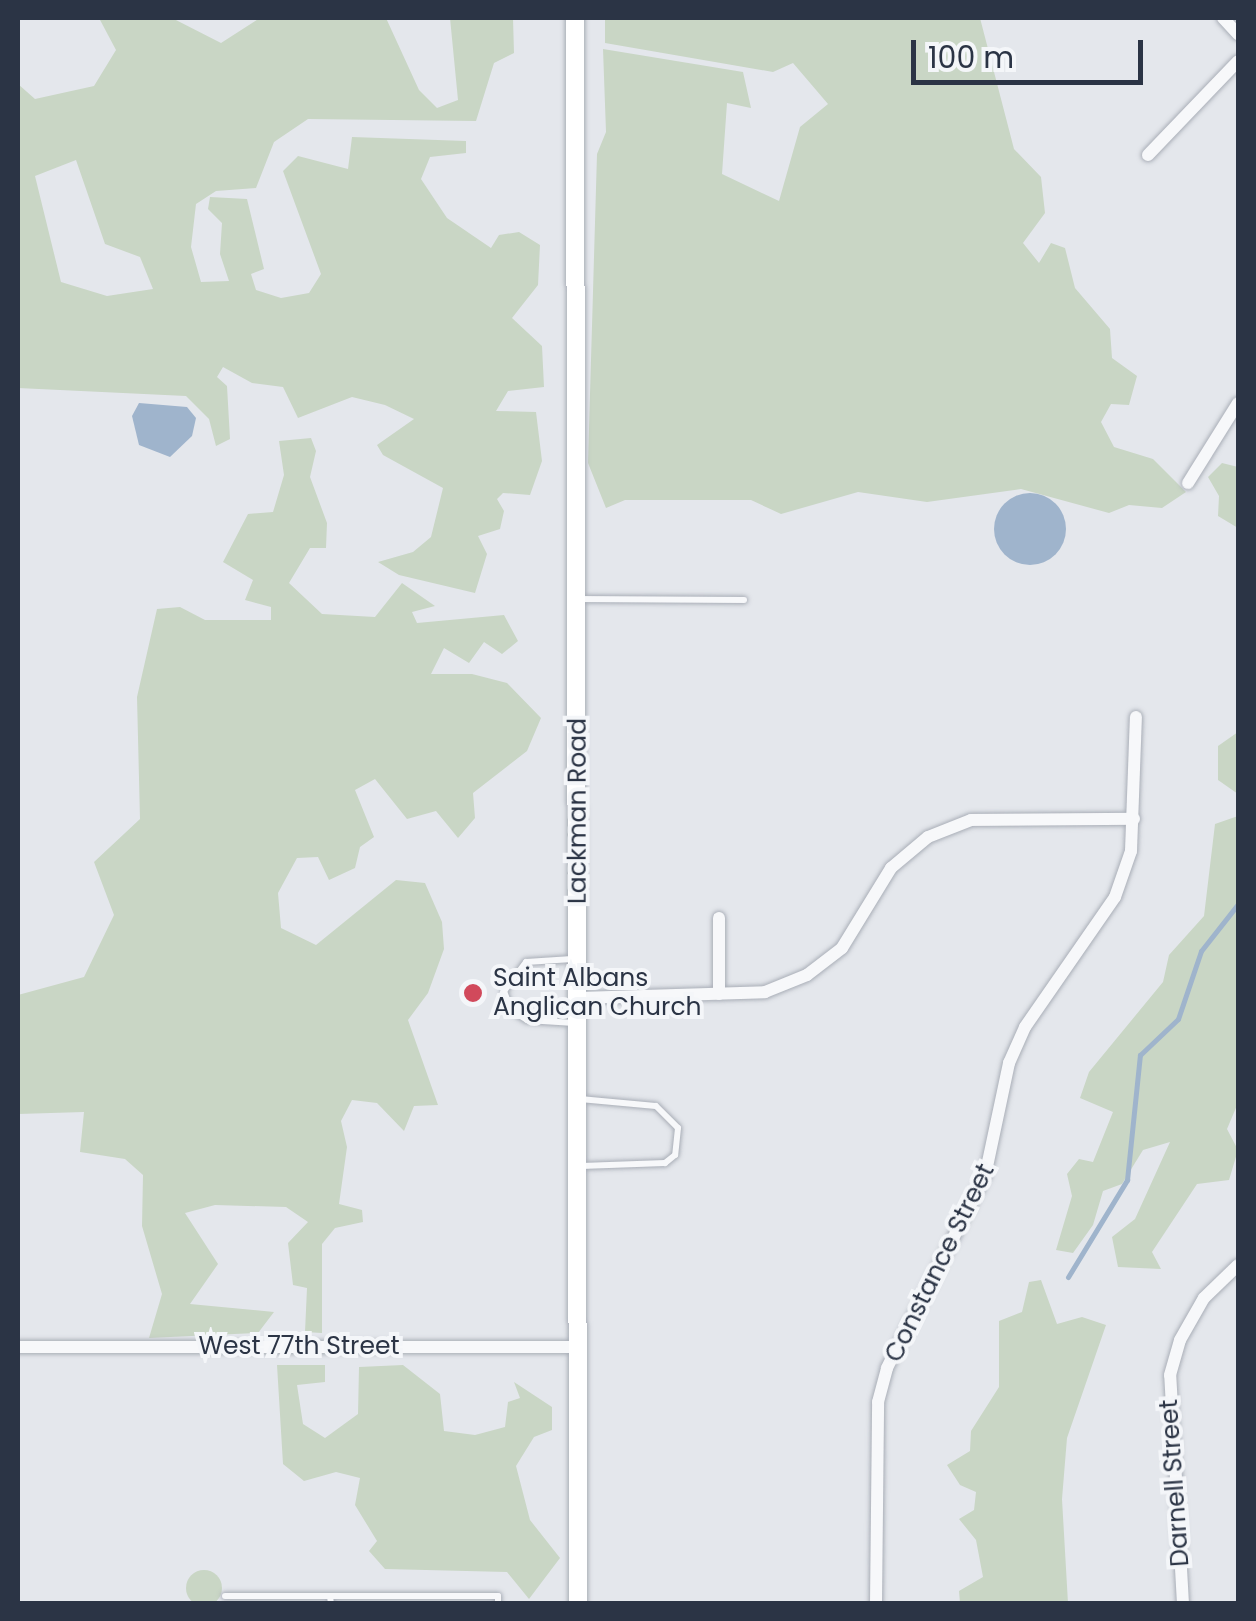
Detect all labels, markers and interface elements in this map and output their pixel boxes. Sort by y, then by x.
scale bar [916,20,1148,82]
text: 100 m [928,36,1014,79]
street label: Lackman Road [563,718,593,904]
place label: Saint Albans Anglican Church [493,964,702,1023]
marker: Saint Albans Anglican Church [462,982,484,1004]
street label: Constance Street [879,1159,1001,1367]
street label: West 77th Street [199,1331,399,1361]
street label: Darnell Street [1154,1398,1196,1568]

